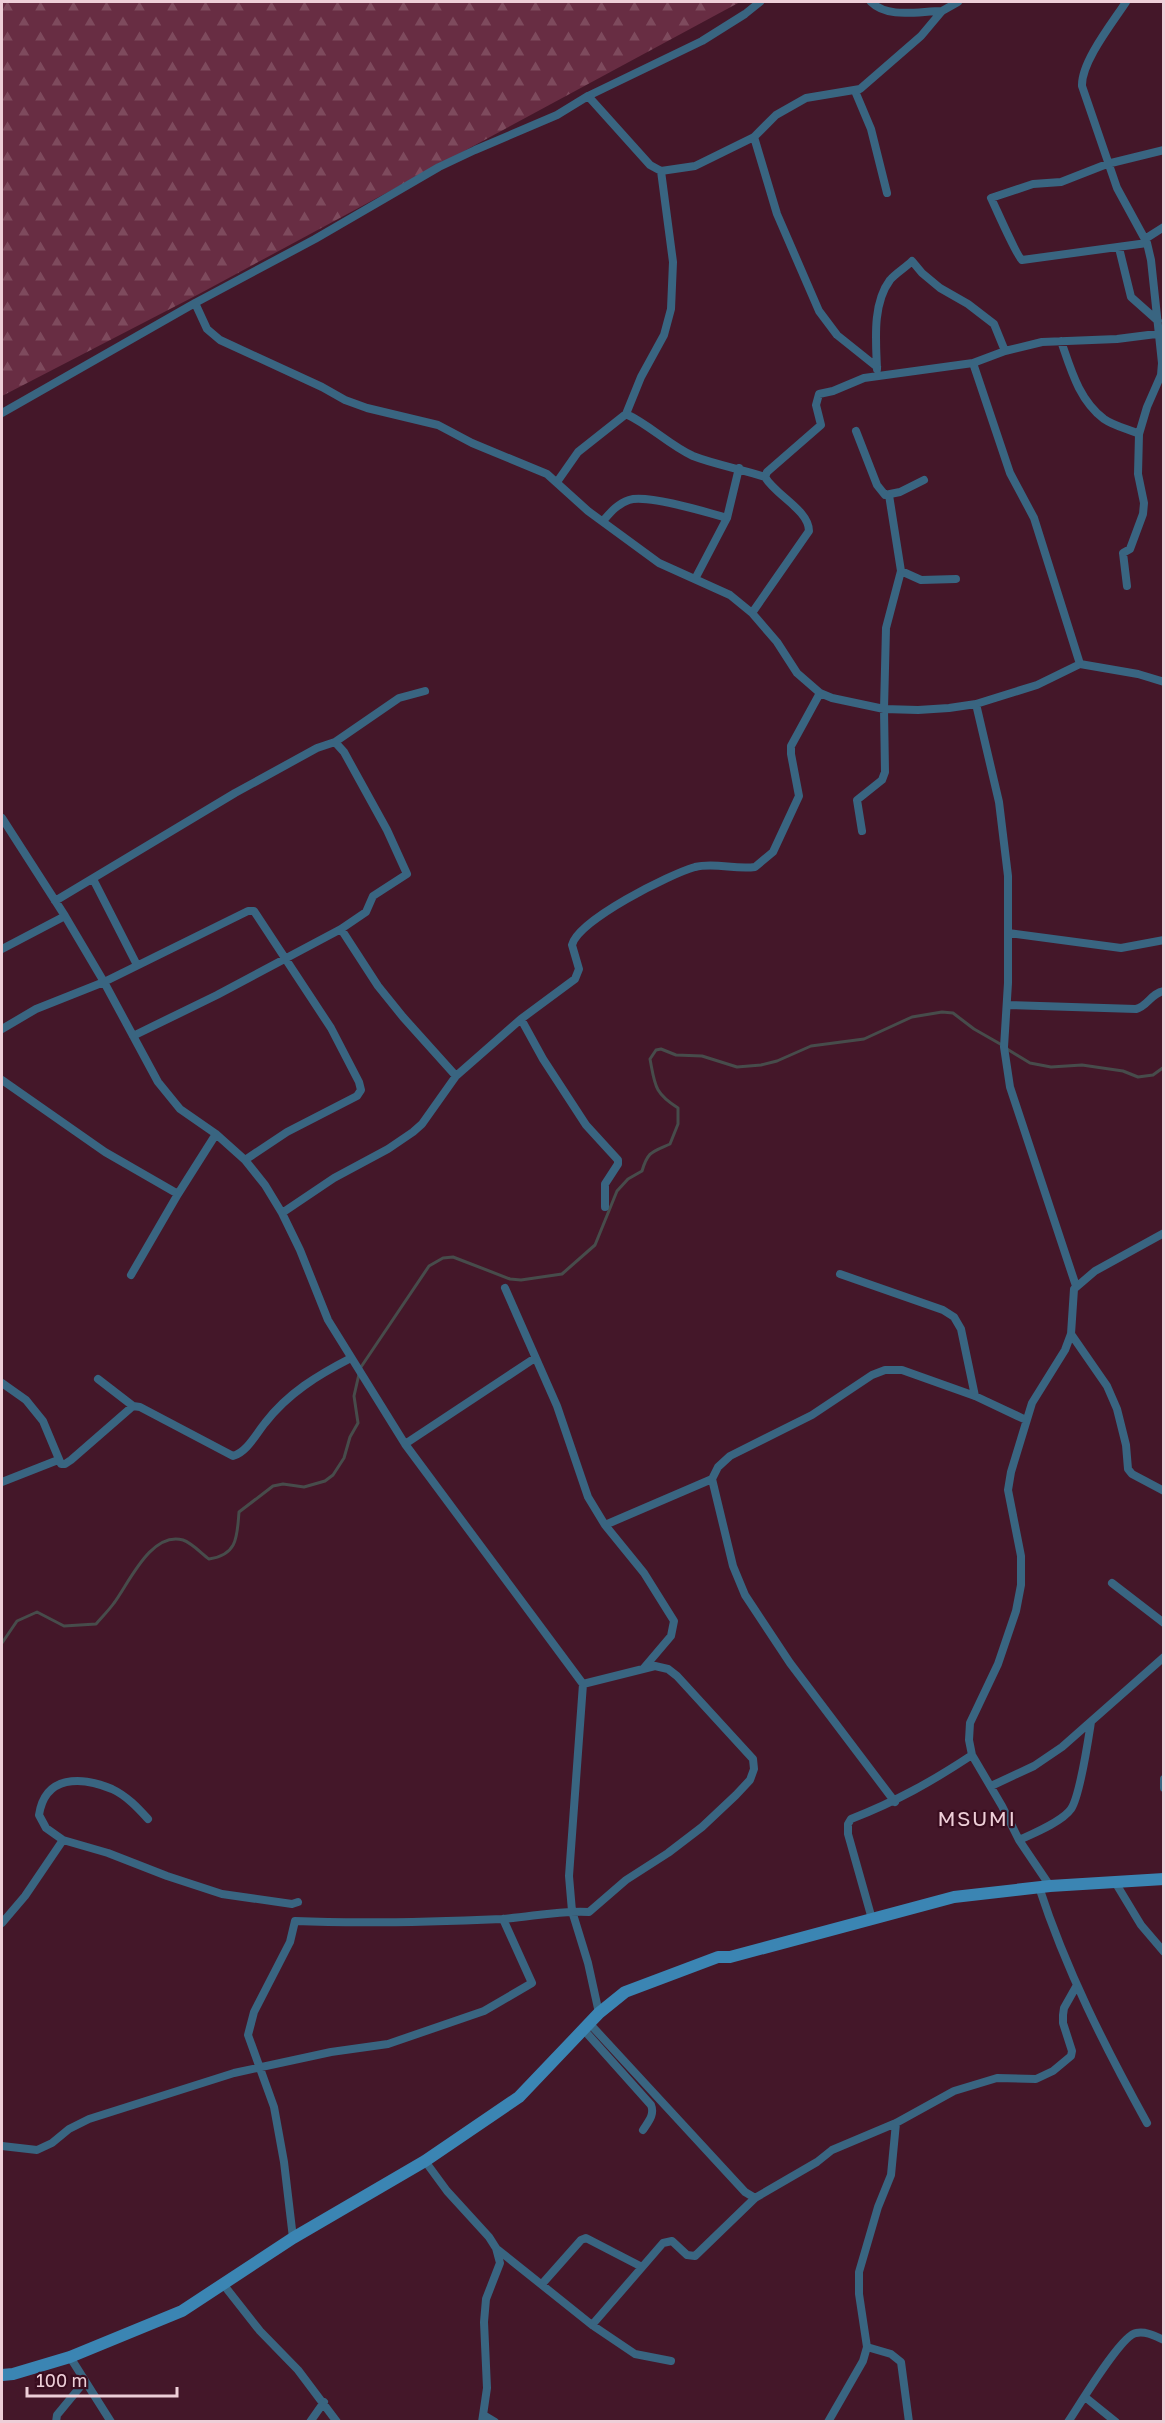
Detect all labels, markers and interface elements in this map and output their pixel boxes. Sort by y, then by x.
district label: MSUMI [938,1805,1016,1831]
scale bar [27,2360,177,2398]
text: 100 m [36,2369,87,2391]

